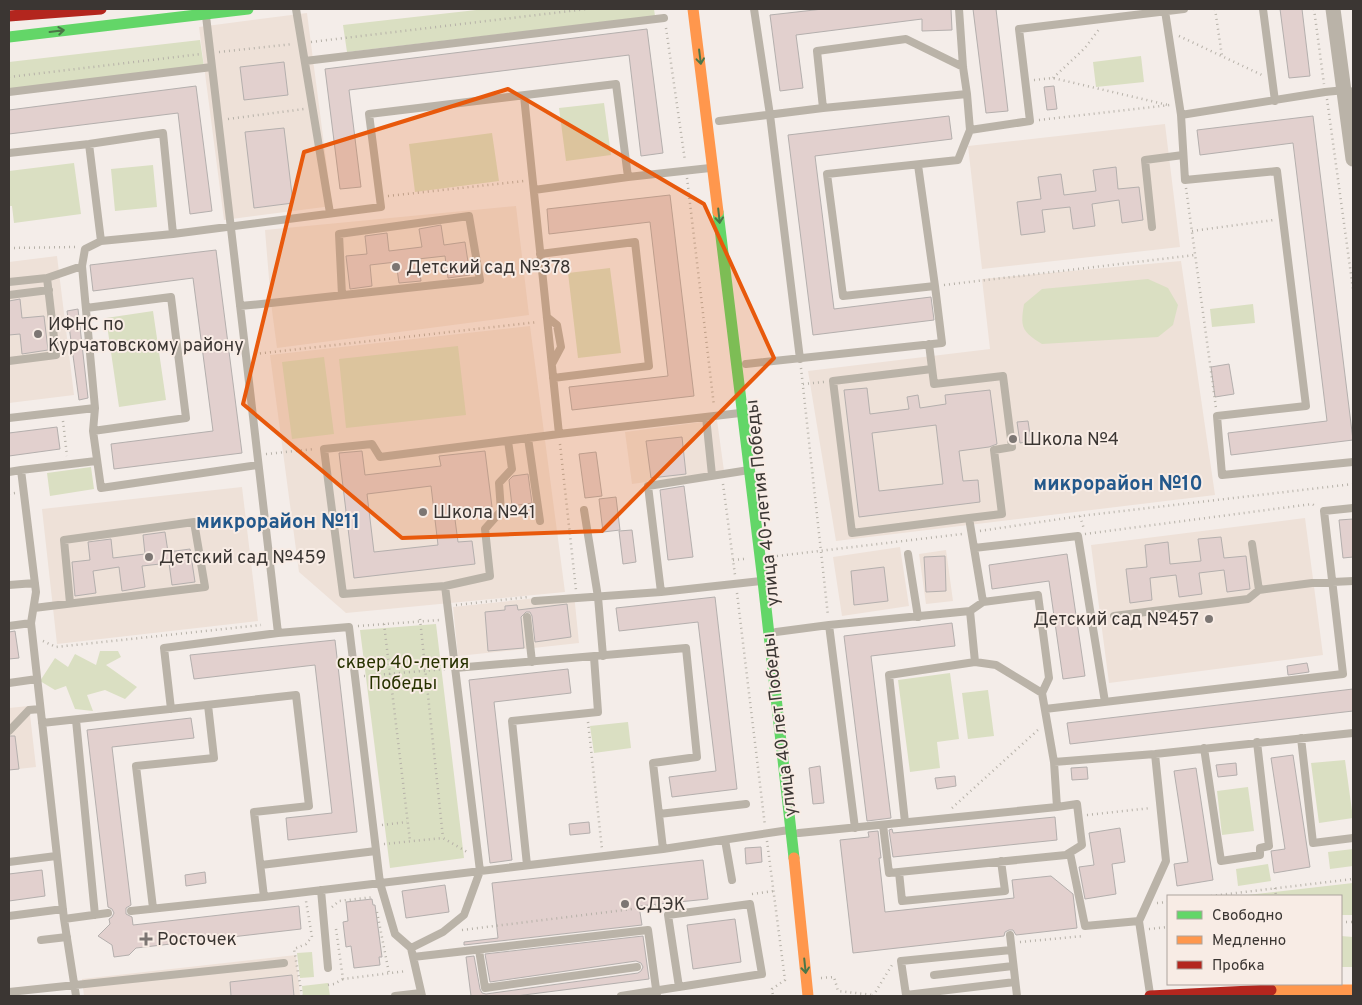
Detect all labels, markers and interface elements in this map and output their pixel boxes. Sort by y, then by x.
one-way arrow [49,26,65,36]
one-way arrow [695,49,705,65]
one-way arrow [714,208,724,224]
place label: Детский сад №378 [406,257,571,280]
marker: Детский сад №378 [390,261,402,273]
place label: ИФНС по Курчатовскому району [48,314,244,358]
marker: ИФНС по Курчатовскому району [32,328,44,340]
street label: улица 40-летия Победы [741,398,786,607]
place label: Школа №4 [1023,429,1119,452]
marker: Школа №4 [1007,433,1019,445]
district label: микрорайон №10 [1033,472,1203,498]
place label: Школа №41 [433,502,536,525]
marker: Школа №41 [417,506,429,518]
district label: микрорайон №11 [196,510,360,536]
place label: Детский сад №459 [159,547,326,570]
marker: Детский сад №459 [143,551,155,563]
place label: Детский сад №457 [1033,609,1199,632]
marker: Детский сад №457 [1203,613,1215,625]
street label: улица 40 лет Победы [758,632,803,818]
park label: сквер 40-летия Победы [337,652,469,696]
place label: СДЭК [635,894,686,917]
legend [1167,895,1342,985]
marker: СДЭК [619,898,631,910]
text: Свободно [1212,907,1283,926]
place label: Росточек [157,929,237,952]
marker: Росточек [139,932,153,946]
text: Медленно [1212,932,1286,951]
one-way arrow [800,957,810,973]
text: Пробка [1212,957,1264,976]

